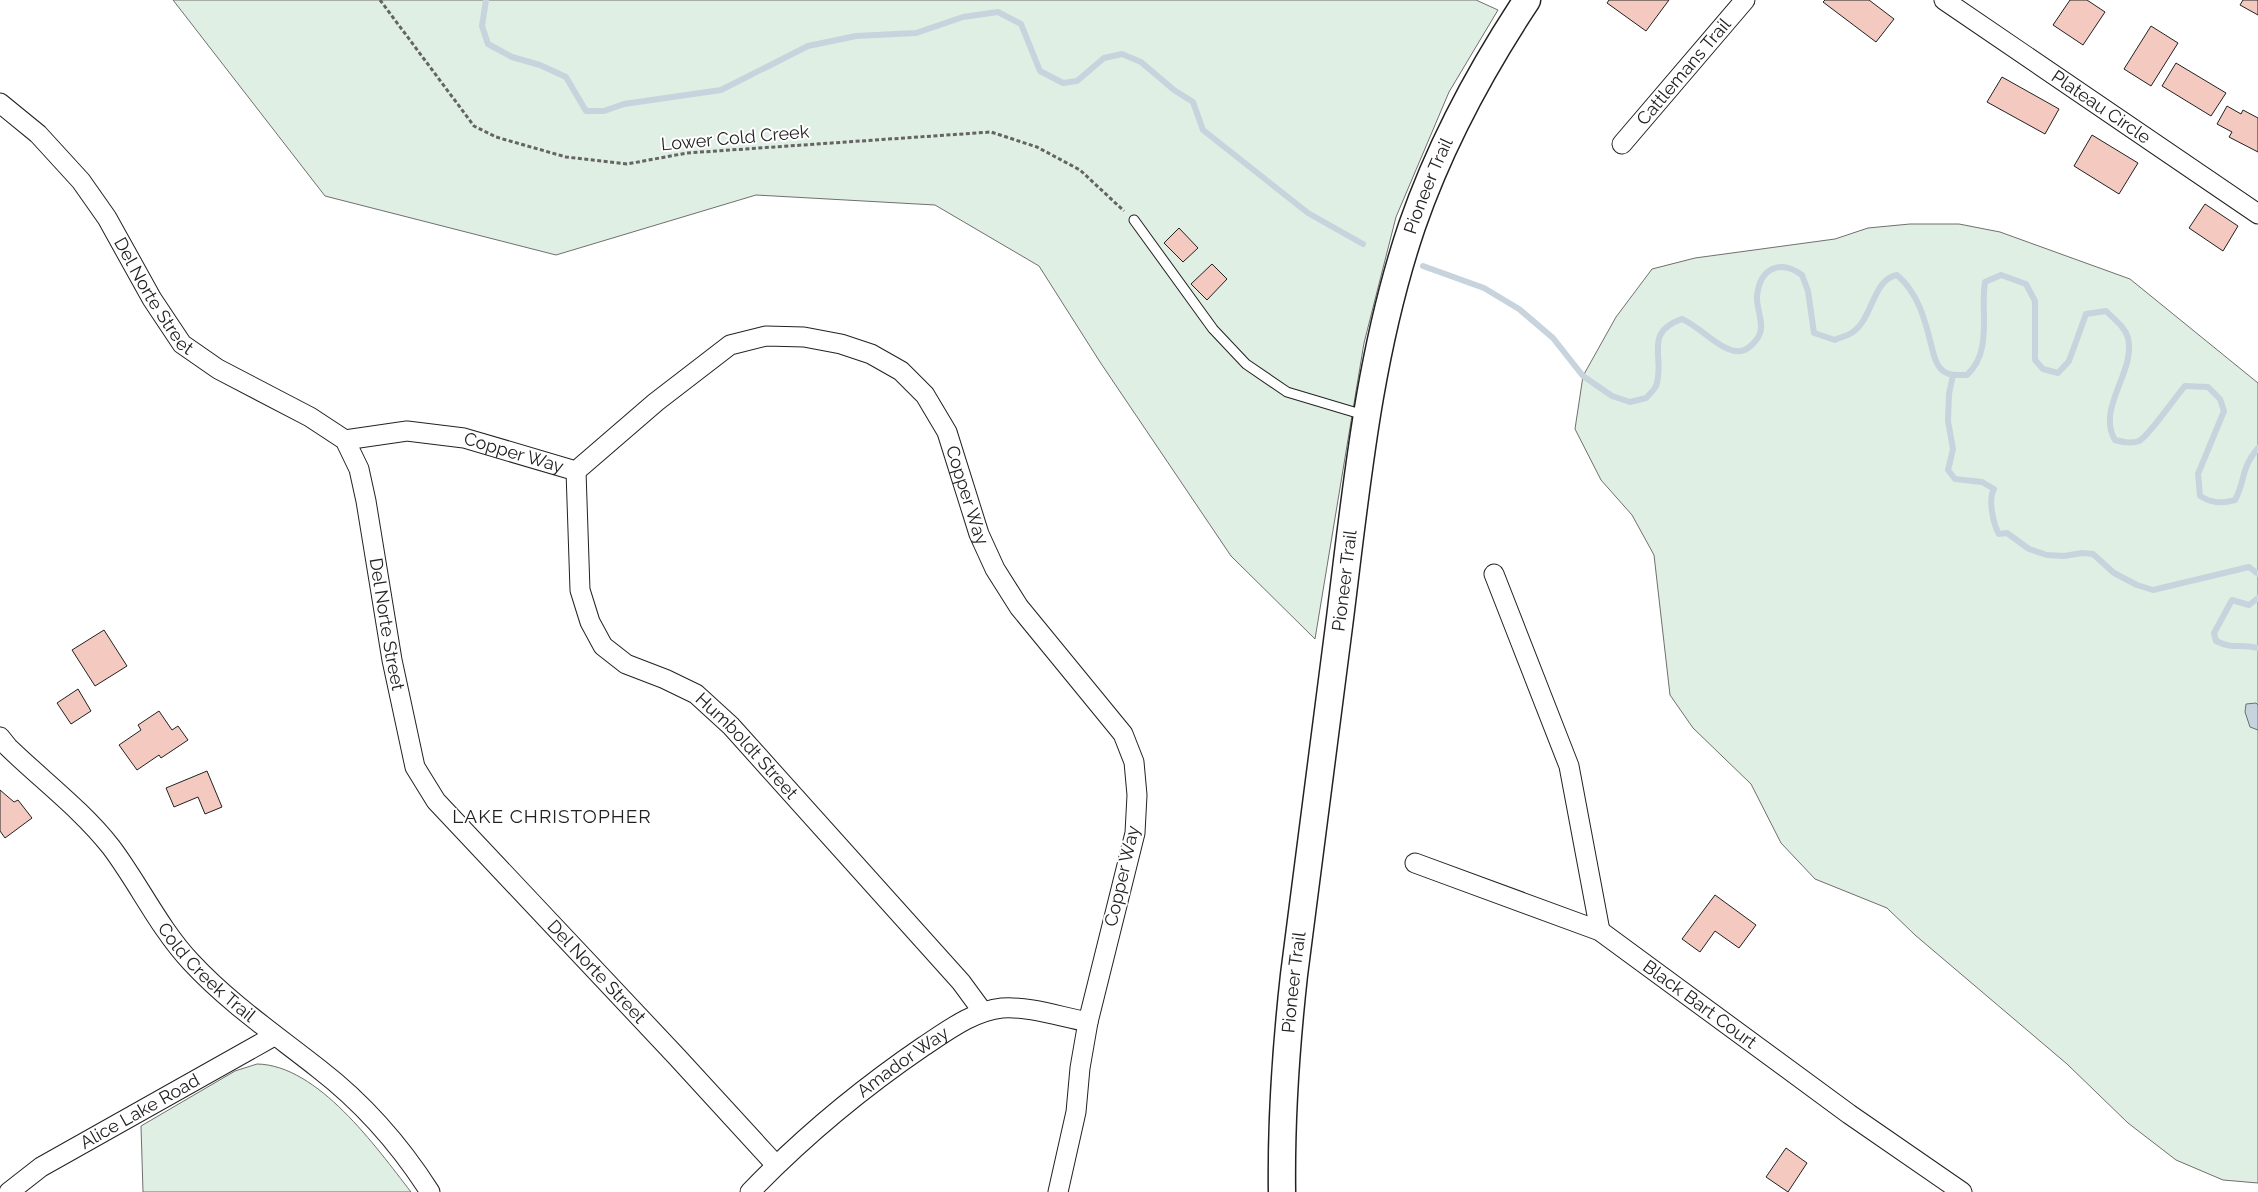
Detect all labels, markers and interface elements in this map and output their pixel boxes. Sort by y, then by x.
street label: Cattlemans Trail [1632,14,1735,129]
street label: Plateau Circle [2048,65,2155,148]
street label: Lower Cold Creek [660,121,810,154]
street label: Pioneer Trail [1399,134,1457,236]
street label: Del Norte Street [110,234,198,359]
street label: Copper Way [462,428,567,477]
street label: Copper Way [942,443,994,548]
street label: Pioneer Trail [1327,529,1361,632]
street label: Del Norte Street [365,556,409,692]
street label: Humboldt Street [692,688,803,803]
district label: LAKE CHRISTOPHER [452,805,652,827]
street label: Copper Way [1100,823,1143,928]
street label: Del Norte Street [543,915,651,1027]
street label: Cold Creek Trail [154,918,260,1026]
street label: Pioneer Trail [1277,930,1309,1034]
street label: Black Bart Court [1639,955,1761,1053]
street label: Amador Way [852,1022,952,1101]
street label: Alice Lake Road [76,1069,203,1153]

